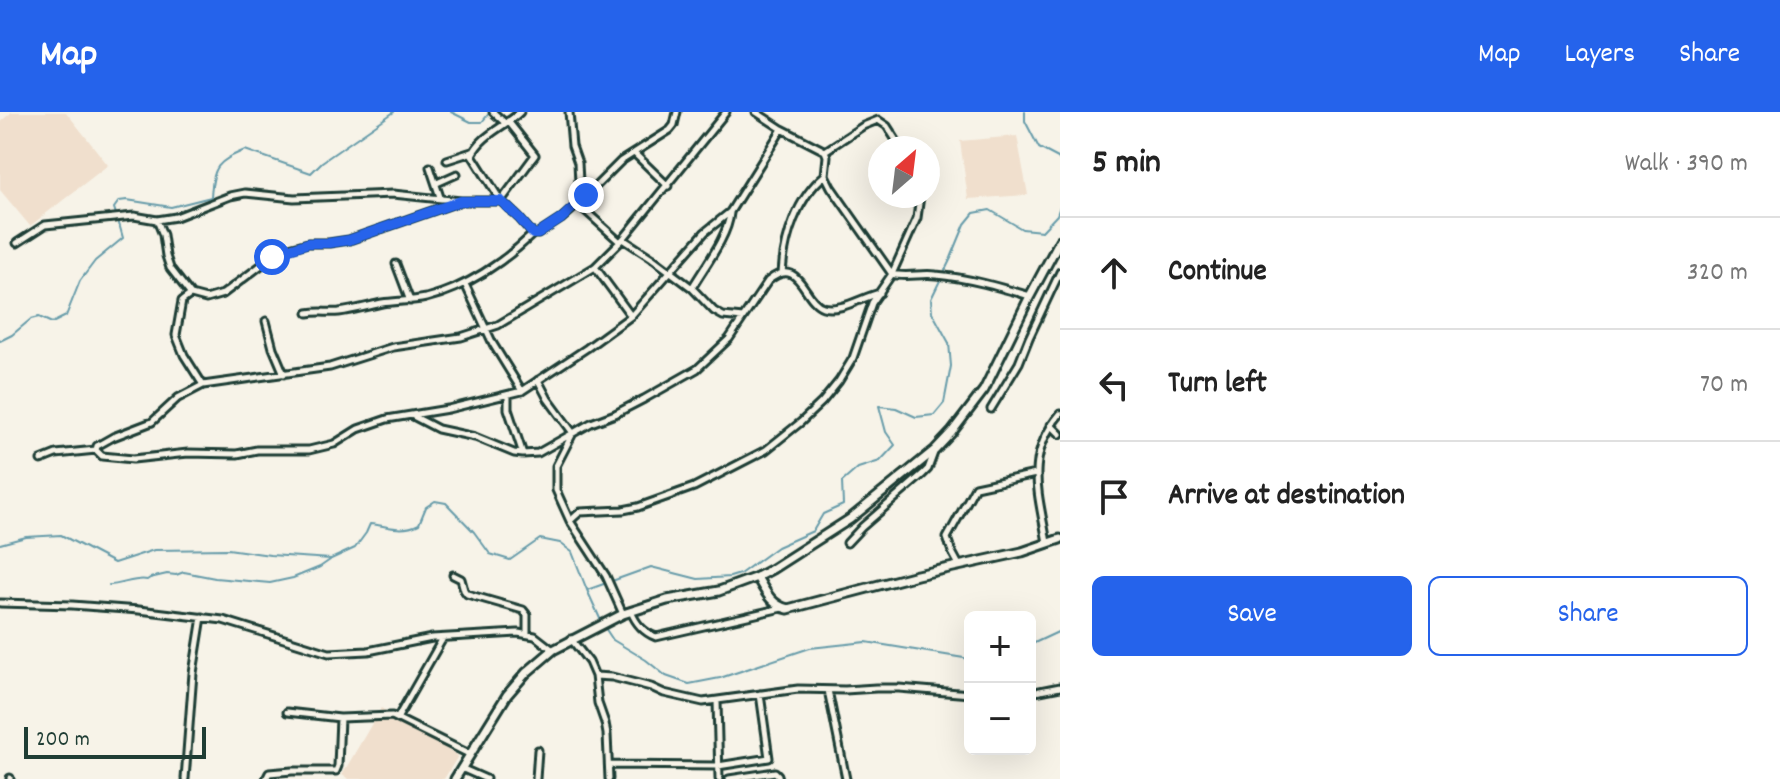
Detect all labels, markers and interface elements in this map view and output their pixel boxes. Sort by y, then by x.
text: Map [40,29,98,84]
text: Map [1478,36,1521,76]
text: Layers [1565,36,1635,76]
text: Share [1679,36,1740,76]
north arrow [868,136,940,208]
text: 5 min [1092,140,1161,189]
text: Walk · 390 m [1625,146,1748,183]
route end [568,177,604,213]
route start [254,239,290,275]
icon: ahead [1092,251,1136,295]
text: Continue [1168,252,1267,295]
text: 320 m [1687,255,1748,292]
icon: left [1092,363,1136,407]
text: Turn left [1168,364,1267,407]
text: 70 m [1700,367,1748,404]
icon: arrive [1092,475,1136,519]
text: Arrive at destination [1168,476,1405,519]
button: Save [1092,576,1412,656]
button: Share [1428,576,1748,656]
map controls [964,611,1036,755]
button: + [964,611,1036,683]
button: − [964,683,1036,755]
scale bar [24,723,206,759]
text: 200 m [36,725,90,756]

